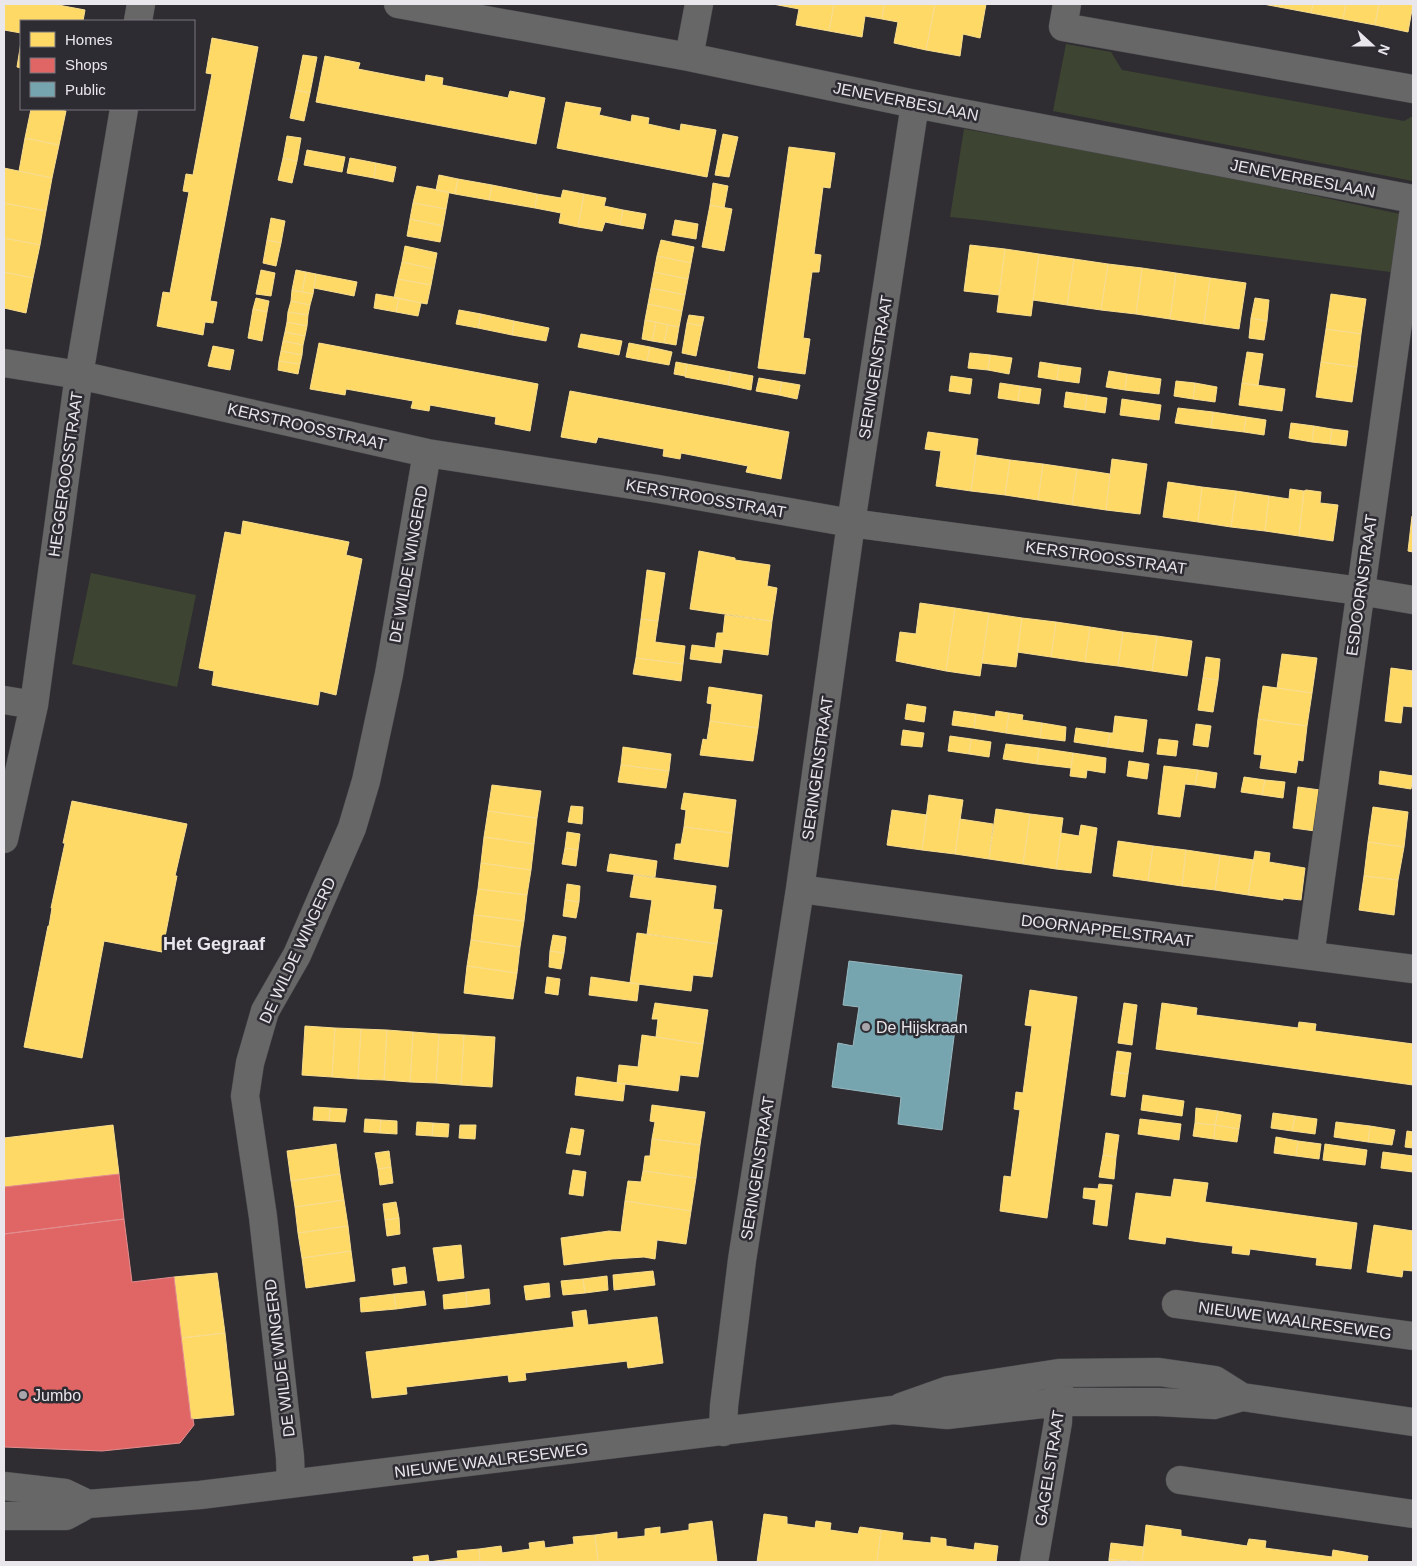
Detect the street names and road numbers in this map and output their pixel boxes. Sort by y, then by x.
street label: JENEVERBESLAAN [832,79,980,124]
street label: JENEVERBESLAAN [1229,156,1377,201]
street label: SERINGENSTRAAT [856,294,895,440]
street label: HEGGEROOSSTRAAT [45,390,86,558]
street label: KERSTROOSSTRAAT [226,400,388,453]
street label: KERSTROOSSTRAAT [624,476,788,521]
street label: DE WILDE WINGERD [386,484,431,644]
street label: ESDOORNSTRAAT [1343,513,1380,657]
street label: KERSTROOSSTRAAT [1024,538,1188,577]
street label: SERINGENSTRAAT [799,695,836,841]
street label: DE WILDE WINGERD [256,875,339,1026]
street label: DOORNAPPELSTRAAT [1020,912,1194,950]
street label: SERINGENSTRAAT [738,1095,777,1241]
street label: DE WILDE WINGERD [261,1278,298,1438]
street label: NIEUWE WAALRESEWEG [1197,1299,1393,1342]
street label: GAGELSTRAAT [1032,1409,1067,1527]
street label: NIEUWE WAALRESEWEG [393,1440,589,1481]

